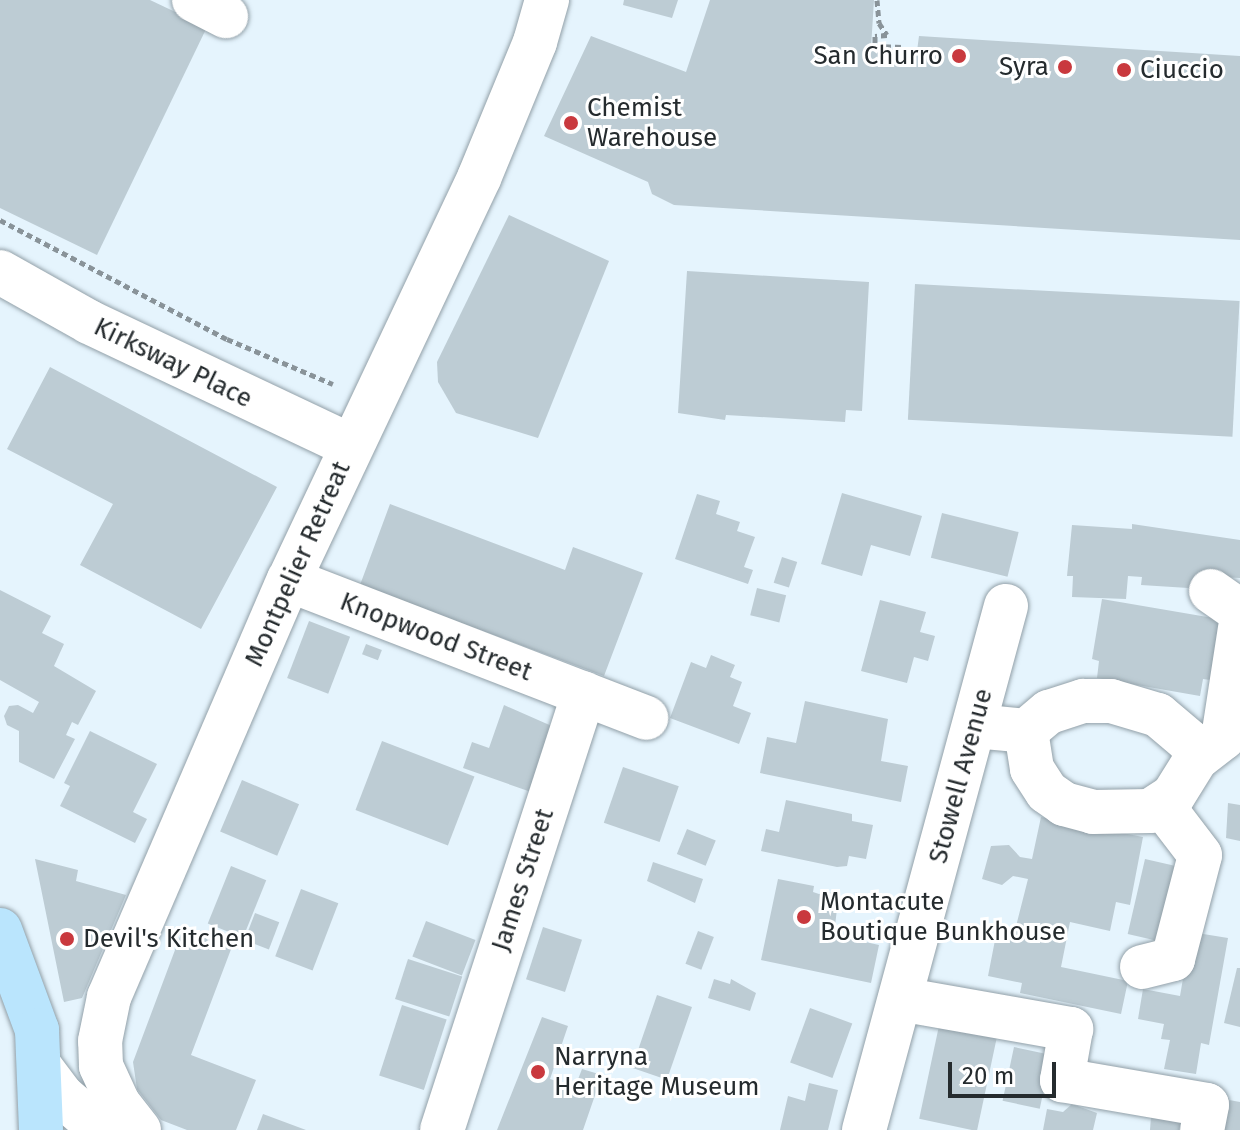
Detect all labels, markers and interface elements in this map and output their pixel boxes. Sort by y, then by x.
place label: San Churro [813,40,943,72]
marker: San Churro [950,47,968,65]
place label: Syra [999,51,1049,83]
place label: Ciuccio [1140,54,1224,86]
marker: Syra [1056,58,1074,76]
marker: Ciuccio [1115,61,1133,79]
place label: Chemist Warehouse [587,92,717,154]
marker: Chemist Warehouse [562,114,580,132]
street label: Kirksway Place [89,311,257,415]
street label: Montpelier Retreat [239,457,357,671]
street label: Knopwood Street [336,586,536,688]
street label: Stowell Avenue [923,685,999,867]
street label: James Street [485,805,561,955]
place label: Montacute Boutique Bunkhouse [820,886,1066,948]
marker: Montacute Boutique Bunkhouse [795,908,813,926]
place label: Devil's Kitchen [83,923,254,955]
marker: Devil's Kitchen [58,930,76,948]
place label: Narryna Heritage Museum [554,1041,760,1102]
scale bar [952,1046,1060,1096]
text: 20 m [962,1062,1014,1090]
marker: Narryna Heritage Museum [529,1063,547,1081]

